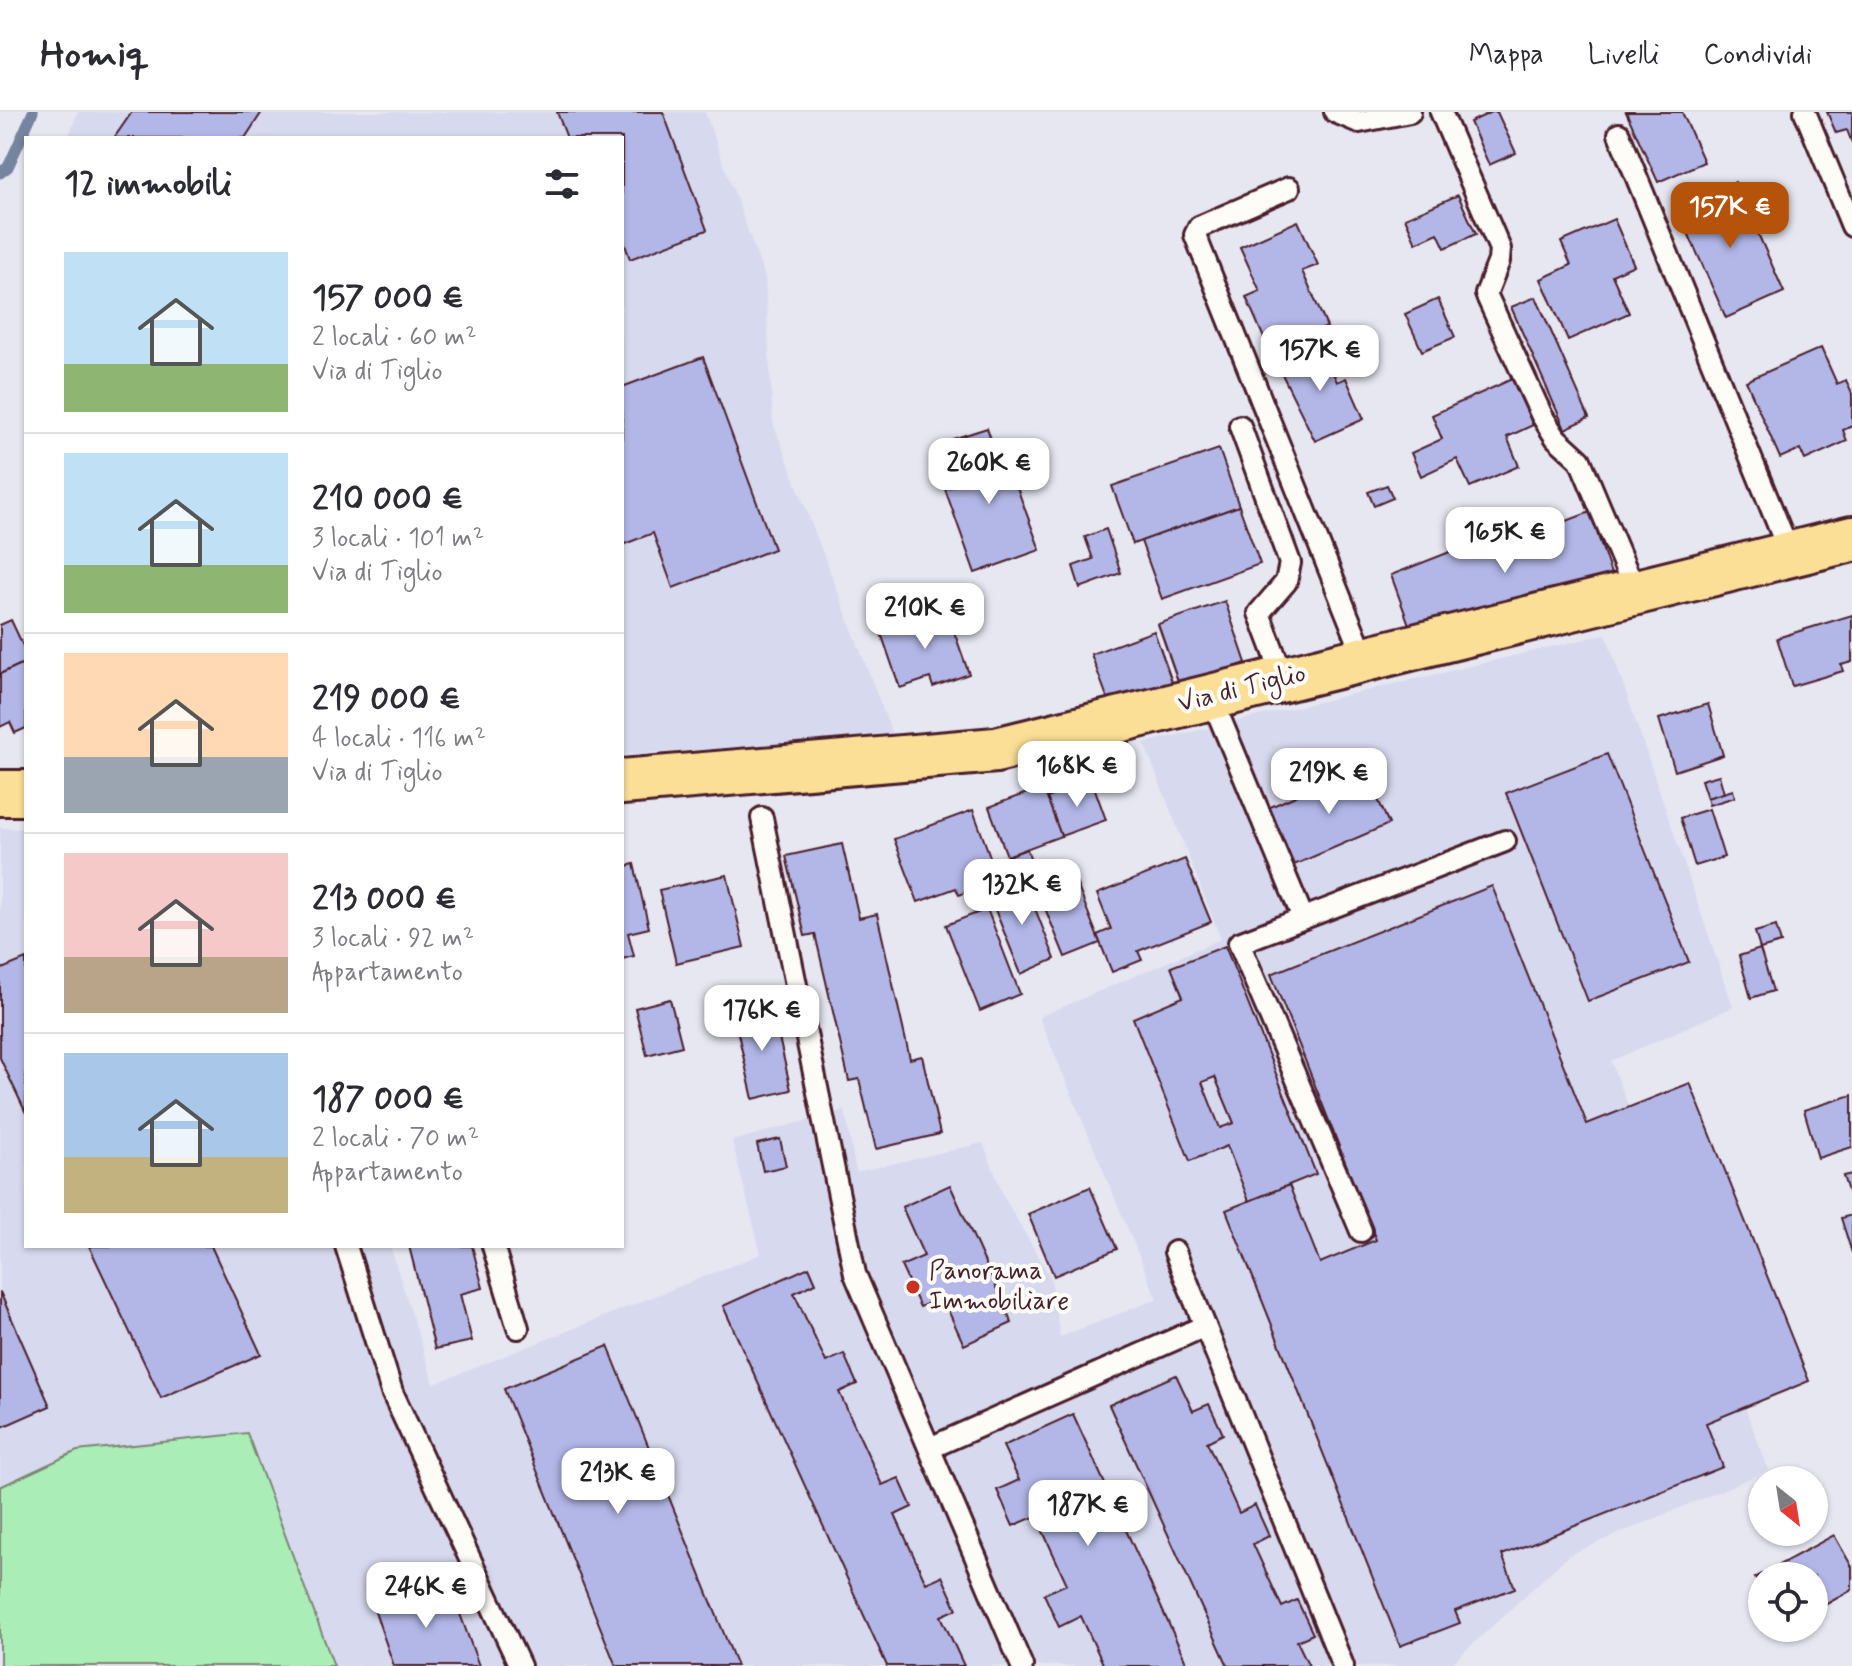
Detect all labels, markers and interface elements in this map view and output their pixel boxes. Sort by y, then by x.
text: Homiq [40,31,149,80]
text: Mappa [1469,37,1544,74]
text: Livelli [1588,37,1659,74]
text: Condividi [1703,37,1812,74]
text: 12 immobili [64,162,232,207]
icon: filters [540,162,584,206]
pin: 157K € [1665,182,1795,250]
text: 157K € [1689,191,1771,225]
text: 157 000 € [312,276,464,321]
icon: home [128,284,224,380]
text: 2 locali · 60 m² [312,321,477,355]
pin: 157K € [1255,325,1385,393]
text: 157K € [1279,334,1361,368]
text: Via di Tiglio [312,355,443,389]
pin: 260K € [924,438,1054,506]
text: 260K € [946,447,1032,481]
text: 210 000 € [312,477,463,522]
icon: home [128,485,224,581]
pin: 165K € [1440,507,1570,575]
text: 165K € [1464,516,1546,550]
text: 3 locali · 101 m² [312,522,484,556]
text: Via di Tiglio [312,556,443,590]
pin: 210K € [860,583,990,651]
text: 210K € [884,592,966,626]
street label: Via di Tiglio [1175,657,1310,723]
text: 219 000 € [312,677,461,722]
icon: home [128,685,224,781]
text: 4 locali · 116 m² [312,722,486,756]
pin: 168K € [1012,741,1142,809]
pin: 219K € [1264,748,1394,816]
text: 168K € [1036,750,1118,784]
text: Via di Tiglio [312,756,443,790]
text: 219K € [1289,757,1369,791]
pin: 132K € [957,859,1087,927]
text: 132K € [982,868,1062,902]
text: 213 000 € [312,877,457,922]
icon: home [128,885,224,981]
text: 3 locali · 92 m² [312,922,474,956]
text: Appartamento [312,956,463,990]
pin: 176K € [697,985,827,1053]
text: 176K € [722,994,802,1028]
text: 187 000 € [312,1077,464,1122]
icon: home [128,1085,224,1181]
text: 2 locali · 70 m² [312,1122,479,1156]
text: Appartamento [312,1156,463,1190]
place label: Panorama Immobiliare [929,1255,1069,1319]
marker: Panorama Immobiliare [904,1278,922,1296]
pin: 213K € [553,1448,683,1516]
text: 213K € [580,1457,656,1491]
north arrow [1748,1466,1828,1546]
map controls [1748,1466,1828,1642]
pin: 187K € [1023,1480,1153,1548]
text: 187K € [1047,1489,1129,1523]
pin: 246K € [361,1562,491,1630]
button: locate [1748,1562,1828,1642]
text: 246K € [384,1571,468,1605]

